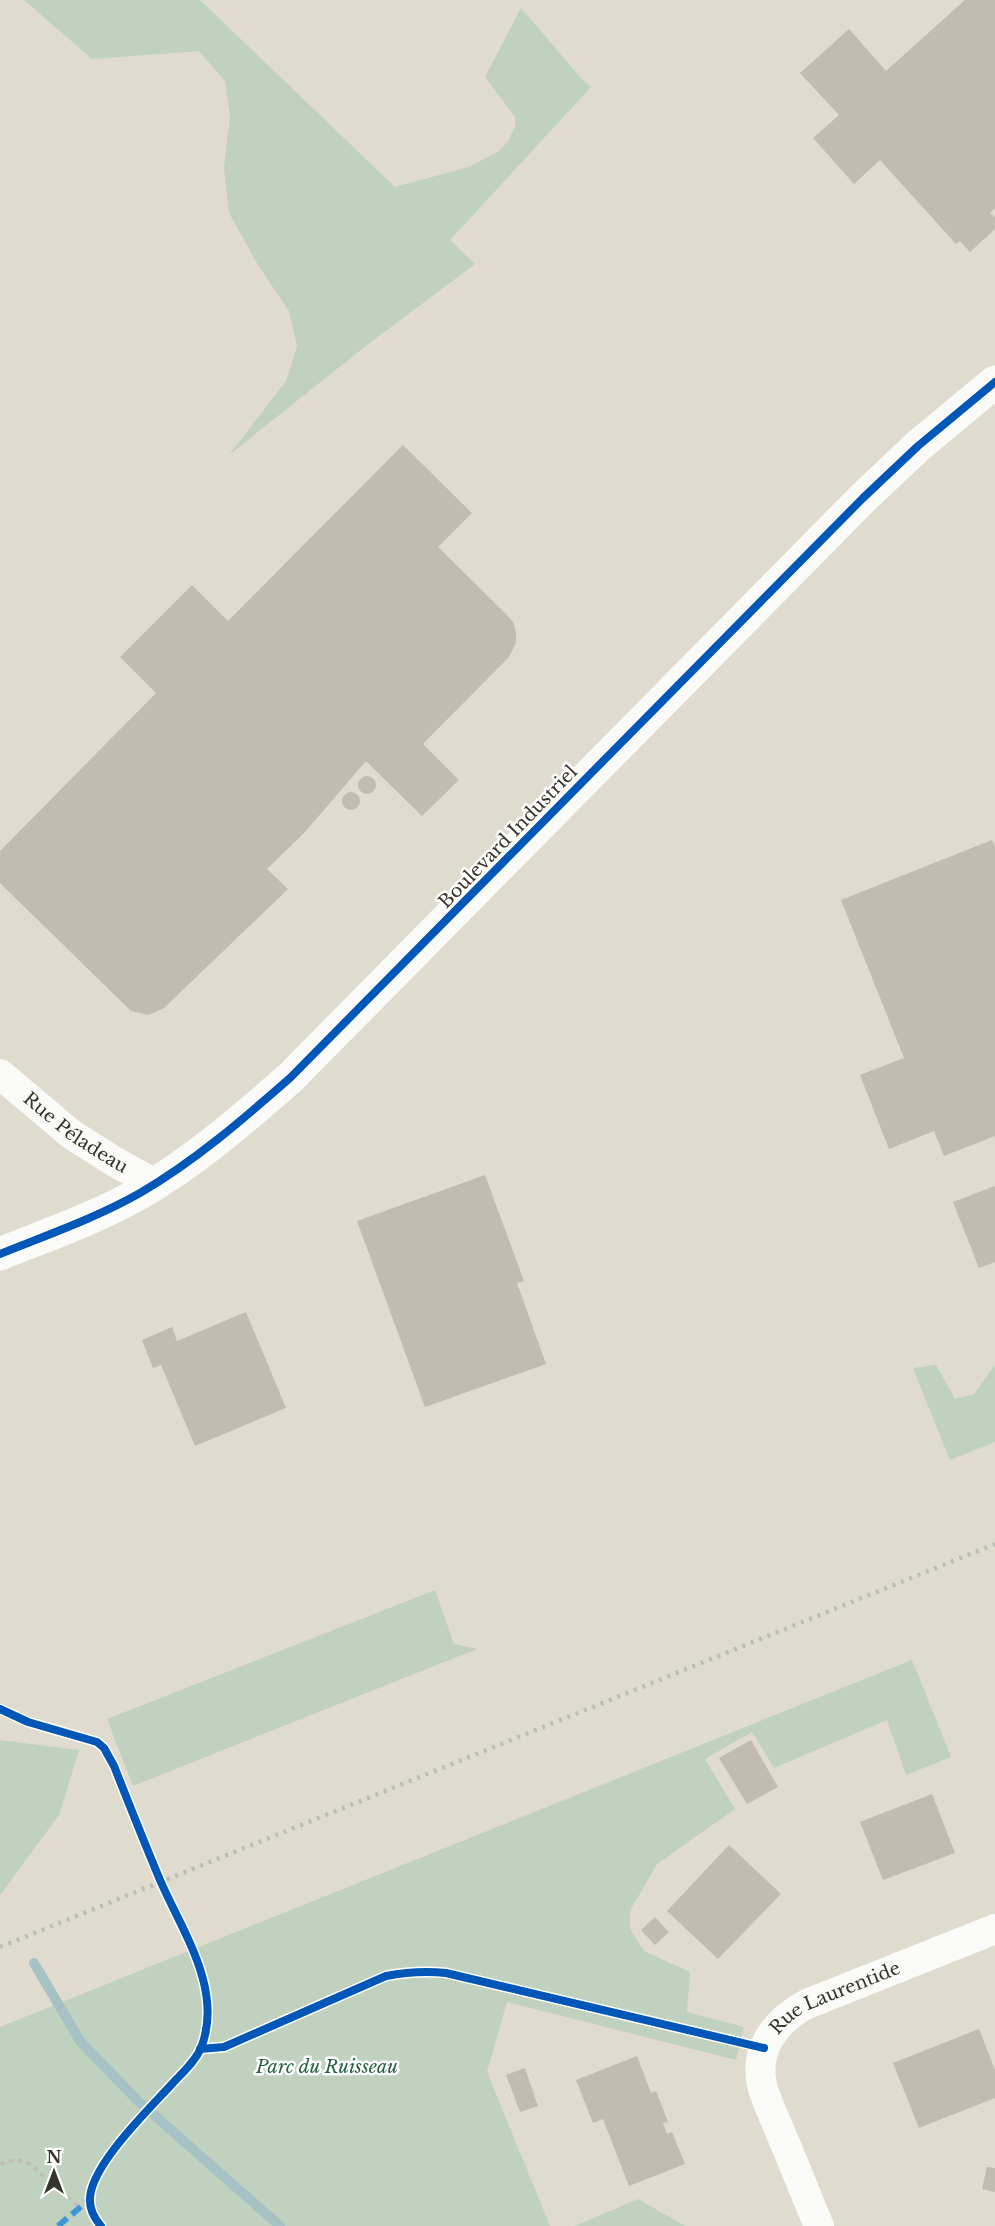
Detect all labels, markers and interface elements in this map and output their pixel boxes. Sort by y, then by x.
street label: Boulevard Industriel [434,761,582,913]
street label: Rue Péladeau [19,1087,132,1178]
street label: Rue Laurentide [765,1957,904,2039]
park label: Parc du Ruisseau [255,2056,398,2078]
north arrow [24,2142,84,2202]
text: N [46,2147,62,2167]

